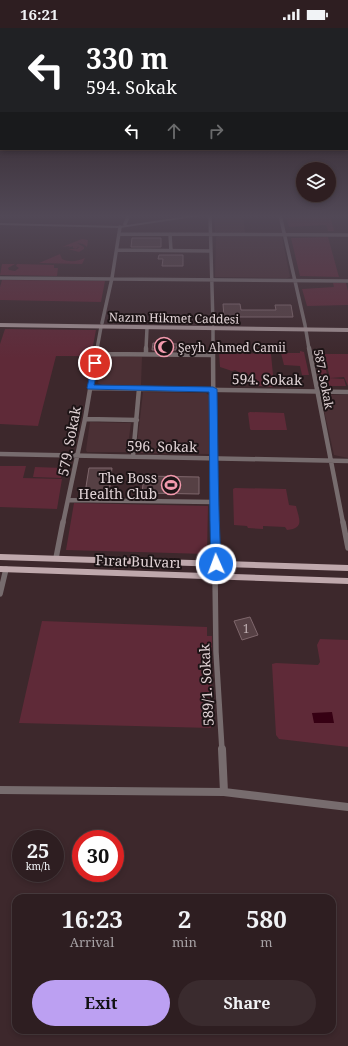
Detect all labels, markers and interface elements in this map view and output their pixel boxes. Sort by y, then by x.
text: 16:21 [20,4,58,24]
text: 330 m [86,39,168,77]
icon: left [20,44,72,96]
text: 594. Sokak [86,75,177,99]
icon: left [121,120,143,142]
icon: ahead [163,120,185,142]
icon: right [205,120,227,142]
map controls [296,162,336,202]
button: layers [296,162,336,202]
street label: Nazım Hikmet Caddesi [109,308,239,328]
mosque icon: Şeyh Ahmed Camii [153,336,175,358]
place label: Şeyh Ahmed Camii [178,339,286,356]
pin [78,346,112,380]
street label: 587. Sokak [310,348,338,411]
icon: arrive [84,352,106,374]
street label: 594. Sokak [232,369,303,389]
street label: 579. Sokak [53,404,85,477]
street label: 596. Sokak [127,436,198,456]
place label: The Boss Health Club [78,468,157,503]
sports icon: The Boss Health Club [160,474,182,496]
position arrow [195,543,237,585]
street label: Fırat Bulvarı [95,550,181,572]
house number: 1 [243,620,249,637]
street label: 589/1. Sokak [194,643,218,727]
speed limit sign: 30 [72,830,124,882]
text: 25 [27,837,49,864]
text: km/h [26,859,50,873]
text: 16:23 [61,902,123,935]
text: 2 [178,902,191,935]
text: 580 [246,902,287,935]
text: Arrival [70,933,114,951]
text: min [172,933,197,951]
text: m [260,933,273,951]
button: Exit [32,980,170,1026]
button: Share [178,980,316,1026]

